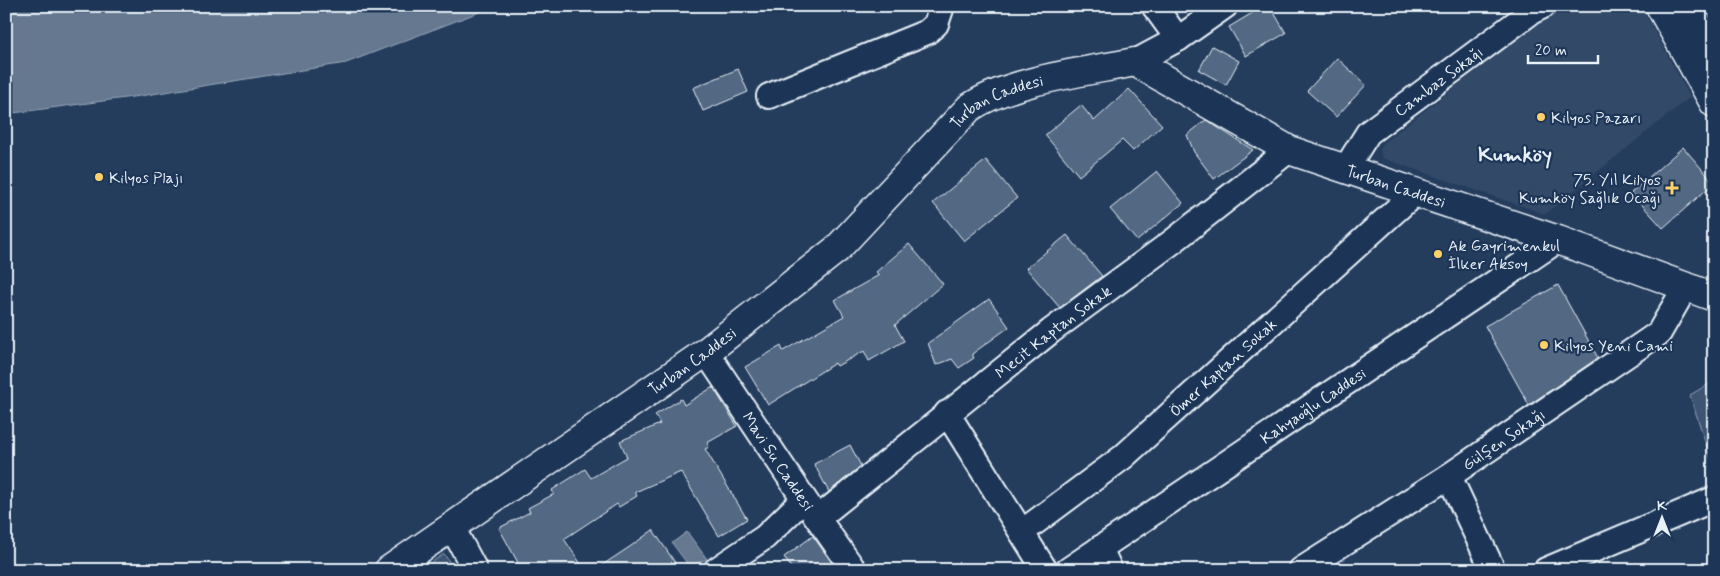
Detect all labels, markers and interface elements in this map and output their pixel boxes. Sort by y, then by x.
scale bar [1528,32,1598,64]
text: 20 m [1535,41,1567,61]
street label: Cambaz Sokağı [1391,42,1488,122]
street label: Turban Caddesi [946,71,1045,134]
place label: Kilyos Pazarı [1551,108,1641,129]
marker: Kilyos Pazarı [1535,111,1547,123]
district label: Kumköy [1478,141,1552,169]
street label: Turban Caddesi [1343,161,1448,214]
place label: Kilyos Plajı [109,168,183,189]
place label: 75. Yıl Kilyos Kumköy Sağlık Ocağı [1519,170,1661,209]
marker: Kilyos Plajı [93,171,105,183]
marker: 75. Yıl Kilyos Kumköy Sağlık Ocağı [1665,181,1679,195]
place label: Ak Gayrimenkul İlker Aksoy [1448,236,1560,275]
marker: Ak Gayrimenkul İlker Aksoy [1432,248,1444,260]
street label: Mecit Kaptan Sokak [991,281,1116,384]
street label: Ömer Kaptan Sokak [1165,314,1282,422]
street label: Turban Caddesi [644,323,741,401]
place label: Kilyos Yeni Cami [1554,336,1673,357]
marker: Kilyos Yeni Cami [1538,339,1550,351]
street label: Kahyaoğlu Caddesi [1257,363,1371,450]
street label: Gülşen Sokağı [1459,405,1550,476]
street label: Mavi Su Caddesi [737,408,818,516]
north arrow [1638,494,1688,544]
text: K [1657,497,1668,515]

